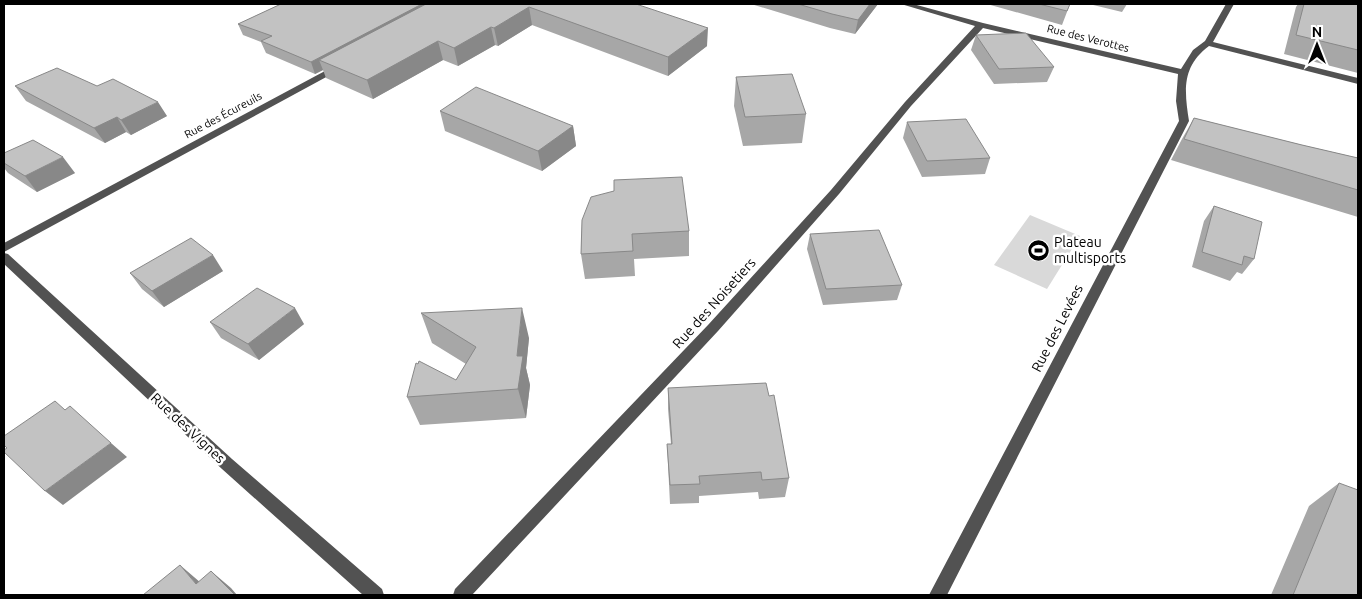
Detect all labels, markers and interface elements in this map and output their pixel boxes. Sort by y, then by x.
north arrow [1292,20,1342,70]
street label: Rue des Verottes [1046,22,1131,54]
text: N [1312,24,1322,40]
street label: Rue des Écureuils [182,89,264,140]
place label: Plateau multisports [1054,234,1126,266]
sports icon: Plateau multisports [1026,238,1050,262]
street label: Rue des Noisetiers [669,254,759,352]
street label: Rue des Levées [1028,282,1086,374]
street label: Rue des Vignes [148,390,228,466]

